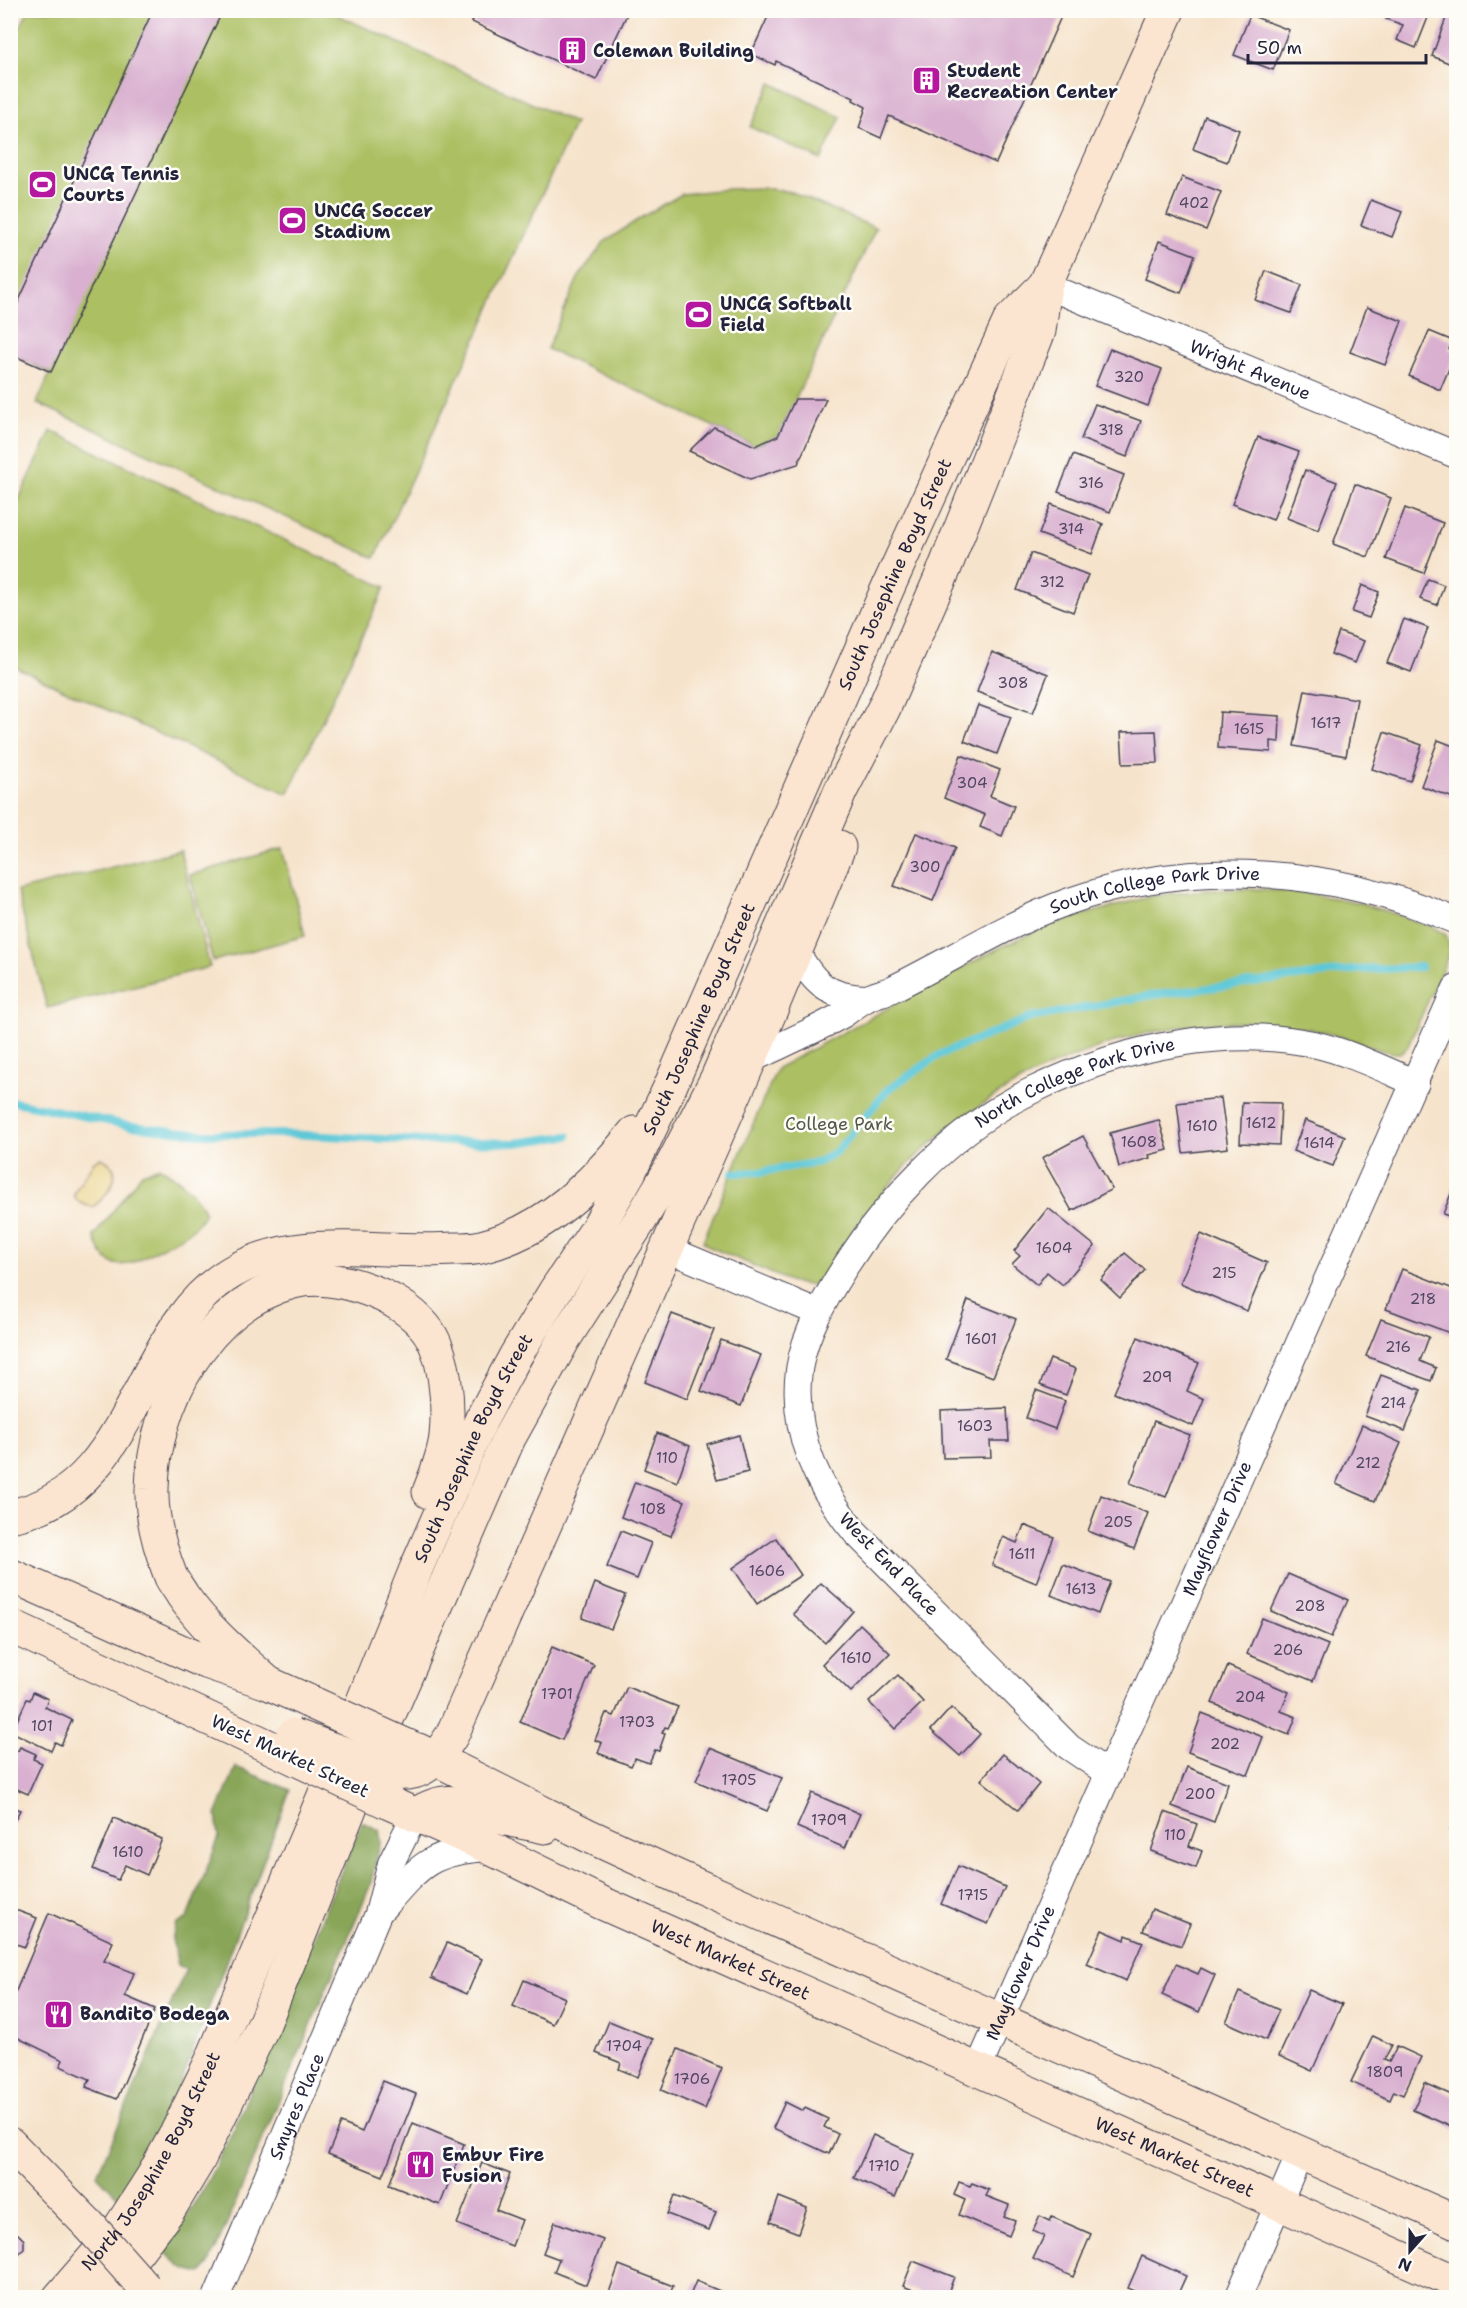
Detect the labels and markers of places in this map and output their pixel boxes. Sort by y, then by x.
building icon: Coleman Building [556,35,588,67]
place label: Coleman Building [593,39,754,63]
place label: Student Recreation Center [947,59,1118,104]
building icon: Student Recreation Center [910,65,942,97]
place label: UNCG Tennis Courts [63,162,179,207]
sports icon: UNCG Tennis Courts [26,168,58,200]
place label: UNCG Soccer Stadium [314,199,433,244]
sports icon: UNCG Soccer Stadium [277,205,309,237]
place label: UNCG Softball Field [720,292,852,337]
sports icon: UNCG Softball Field [683,298,715,330]
restaurant icon: Bandito Bodega [43,1998,75,2030]
place label: Bandito Bodega [80,2002,230,2026]
place label: Embur Fire Fusion [442,2143,545,2188]
restaurant icon: Embur Fire Fusion [405,2149,437,2181]

